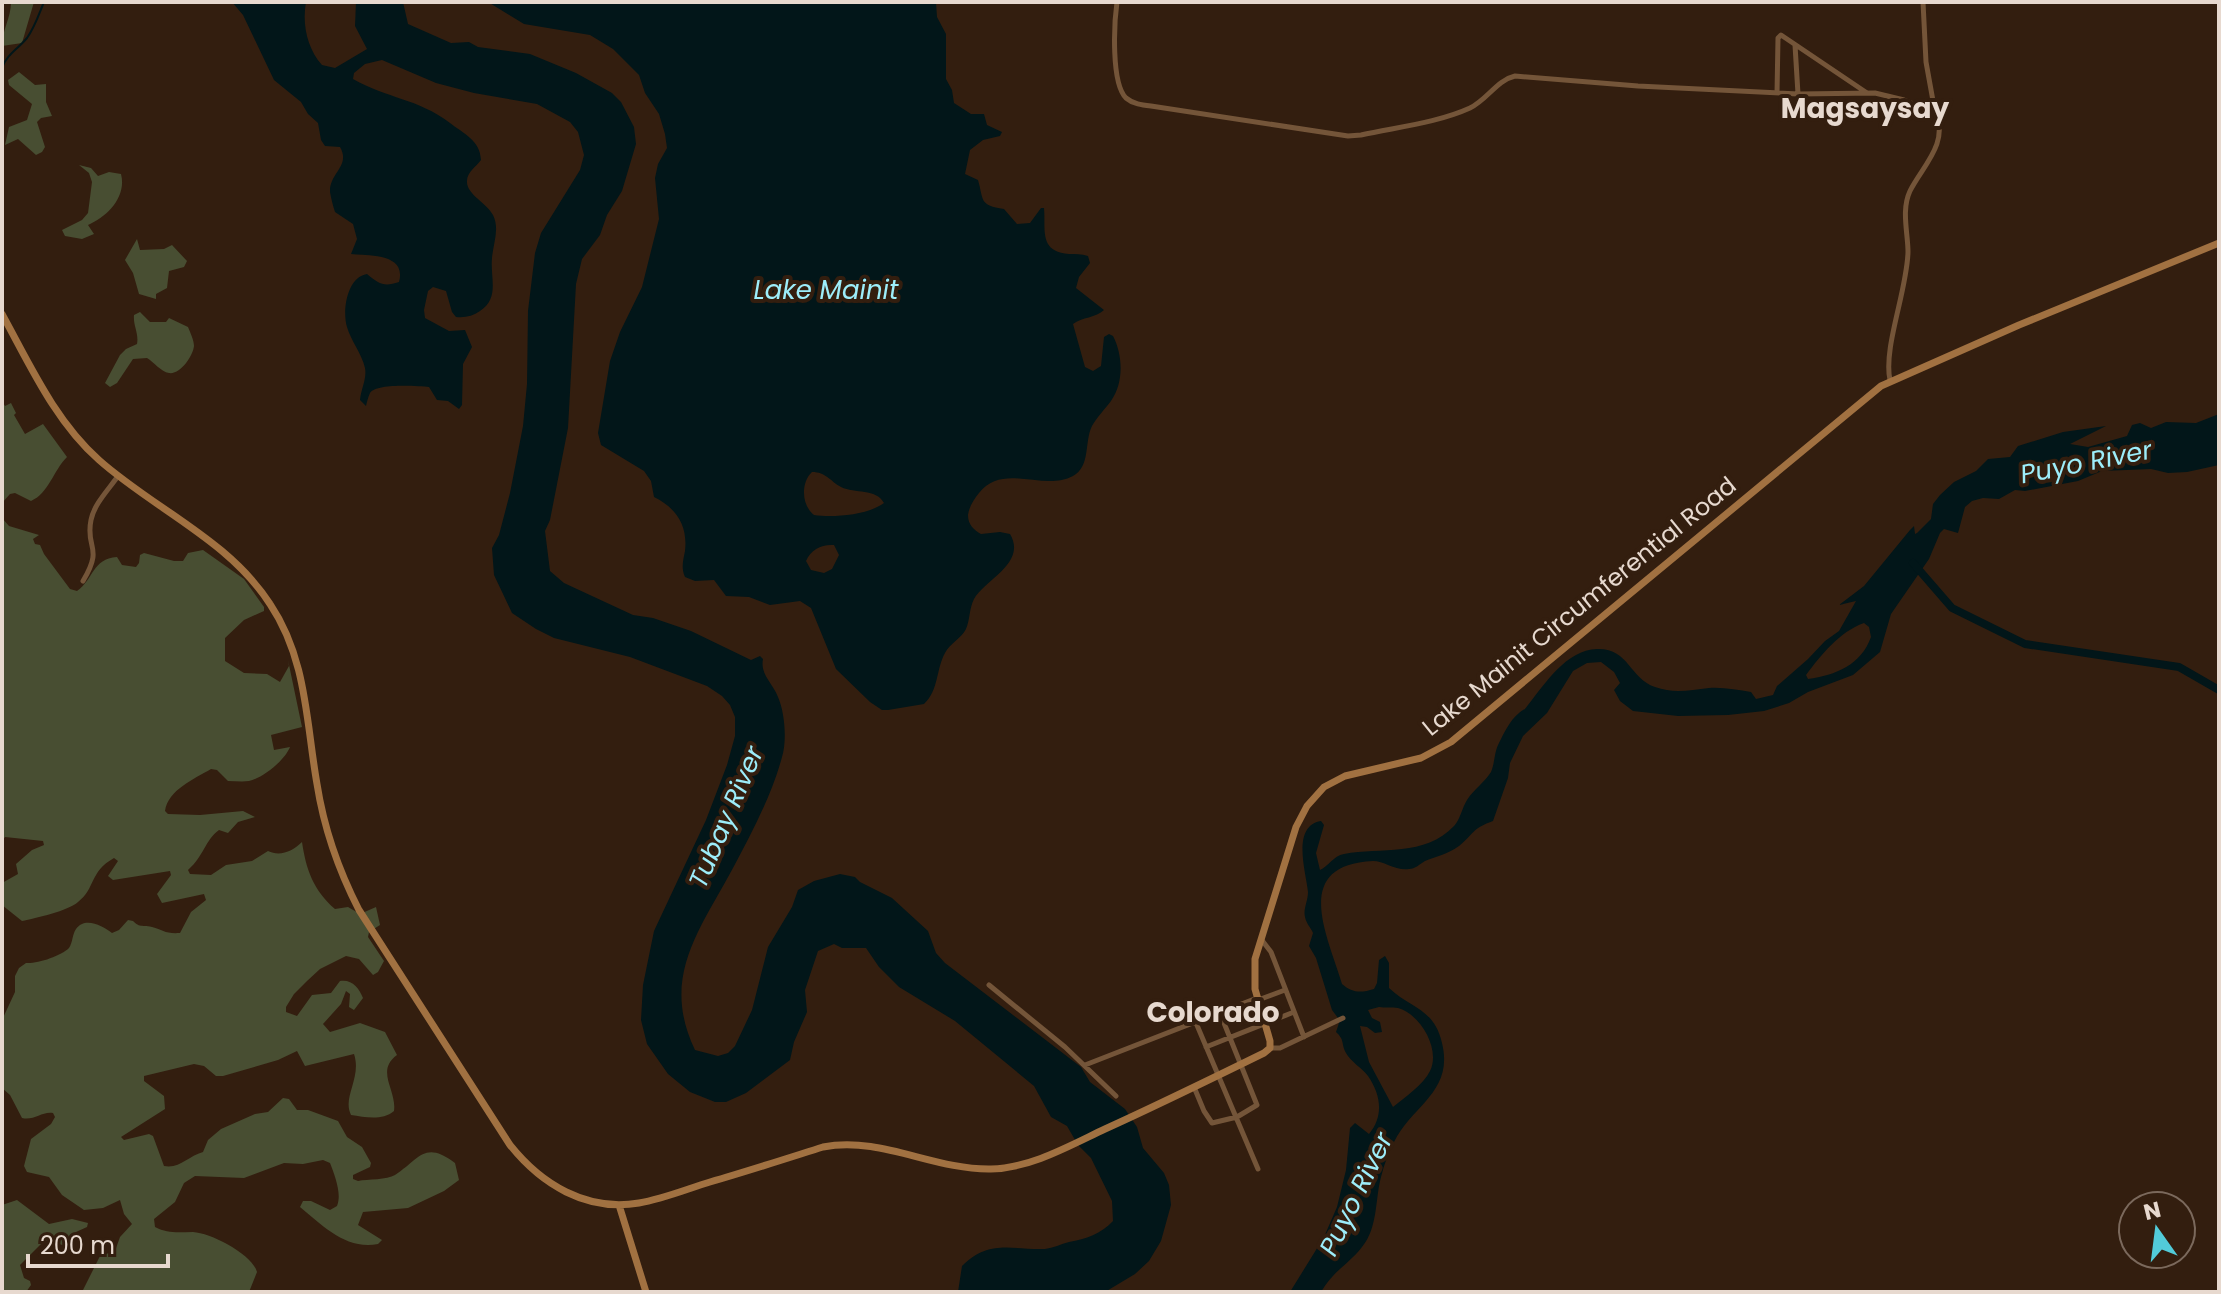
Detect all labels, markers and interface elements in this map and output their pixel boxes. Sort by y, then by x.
district label: Magsaysay [1781,89,1949,128]
water label: Lake Mainit [754,272,899,308]
water label: Puyo River [2017,431,2156,492]
street label: Lake Mainit Circumferential Road [1415,469,1743,743]
water label: Tubay River [680,739,773,893]
district label: Colorado [1146,993,1280,1032]
water label: Puyo River [1311,1125,1402,1262]
north arrow [2117,1190,2197,1270]
text: N [2141,1194,2164,1228]
scale bar [28,1218,168,1268]
text: 200 m [40,1229,115,1262]

